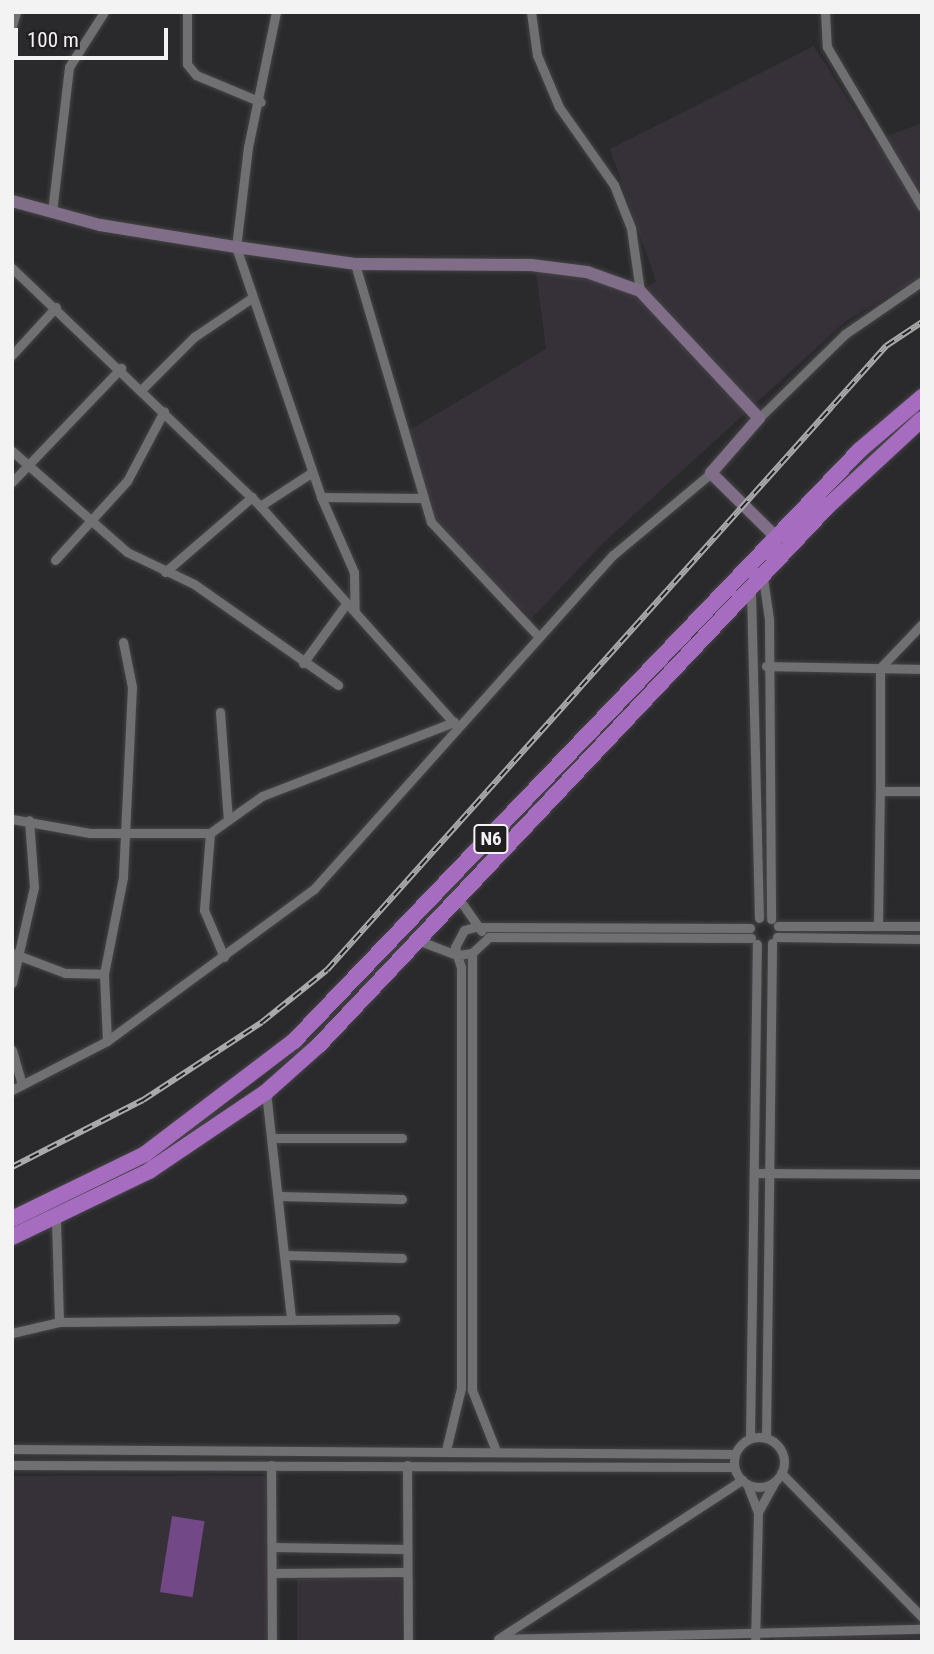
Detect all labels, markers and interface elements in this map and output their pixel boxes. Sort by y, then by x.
scale bar [18,14,172,58]
text: 100 m [27,28,79,52]
road number: N6 [472,824,510,854]

